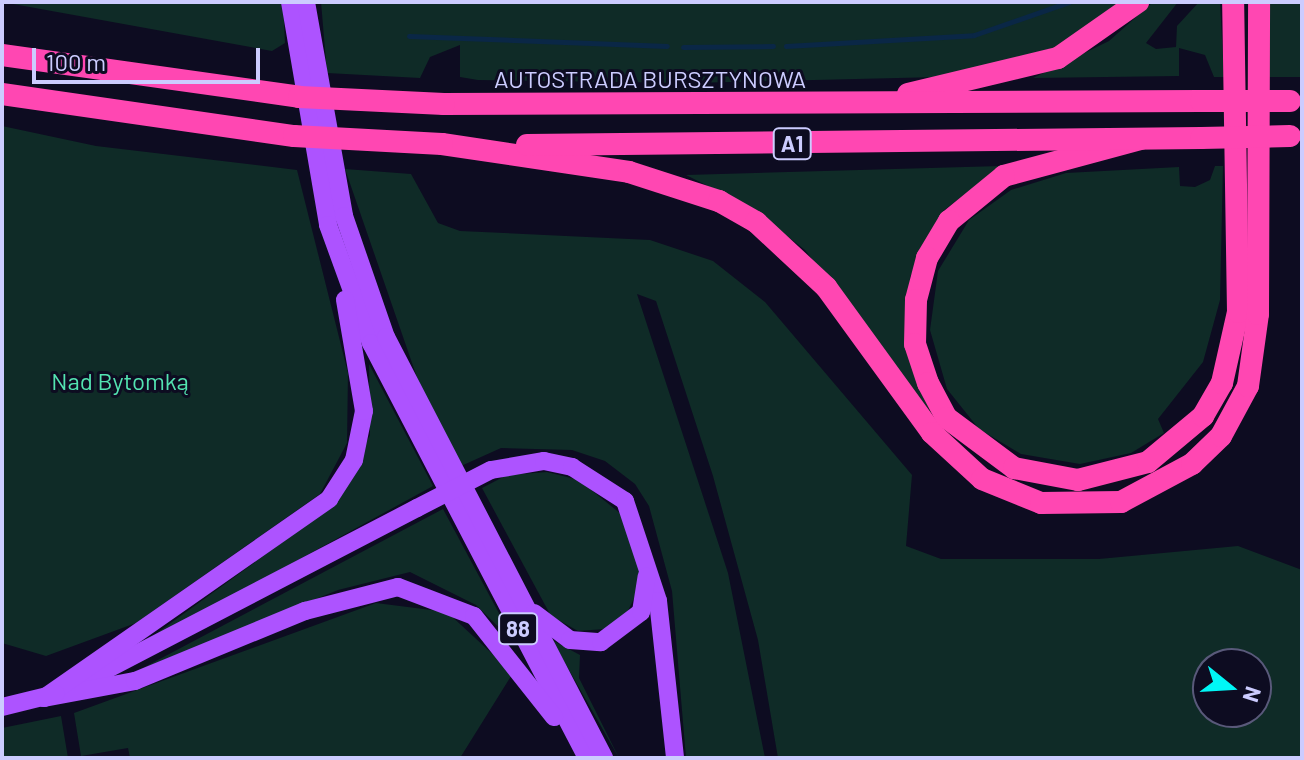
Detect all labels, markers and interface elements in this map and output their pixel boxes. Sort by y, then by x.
scale bar [36,32,264,82]
text: 100 m [46,47,106,76]
street label: AUTOSTRADA BURSZTYNOWA [494,65,806,93]
road number: A1 [772,126,812,162]
park label: Nad Bytomką [51,367,189,395]
road number: 88 [498,611,538,647]
north arrow [1192,648,1272,728]
text: N [1238,684,1268,706]

